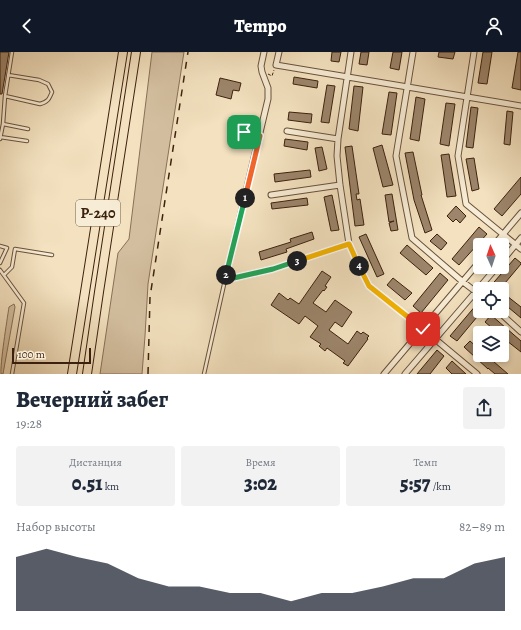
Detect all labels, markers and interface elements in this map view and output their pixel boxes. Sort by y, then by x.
text: Tempo [234,14,287,38]
icon: back [16,15,38,37]
icon: person [483,15,505,37]
pin [227,115,261,149]
icon: arrive [233,121,255,143]
pin: 1 [235,188,255,208]
text: 1 [243,190,247,205]
road number: Р-240 [76,200,120,226]
north arrow [473,238,509,274]
map controls [473,238,509,362]
pin: 3 [287,251,307,271]
text: 3 [295,253,299,268]
pin: 4 [349,256,369,276]
text: 4 [356,258,362,273]
pin: 2 [216,265,236,285]
text: 2 [223,267,229,282]
button: locate [473,282,509,318]
pin [406,312,440,346]
icon: check [412,318,434,340]
button: layers [473,326,509,362]
scale bar [12,346,91,365]
text: 100 m [18,347,45,362]
text: Вечерний забег [16,385,168,415]
button: share [463,387,505,429]
text: 19:28 [16,415,42,432]
text: Дистанция [69,455,122,470]
text: Время [246,455,275,470]
text: Темп [414,455,437,470]
text: 0.51 [72,470,102,497]
text: 3:02 [244,470,277,497]
text: 5:57 [400,470,430,497]
text: km [102,479,119,494]
text: /km [430,479,451,494]
text: Набор высоты [16,518,96,535]
text: 82–89 m [459,518,505,535]

